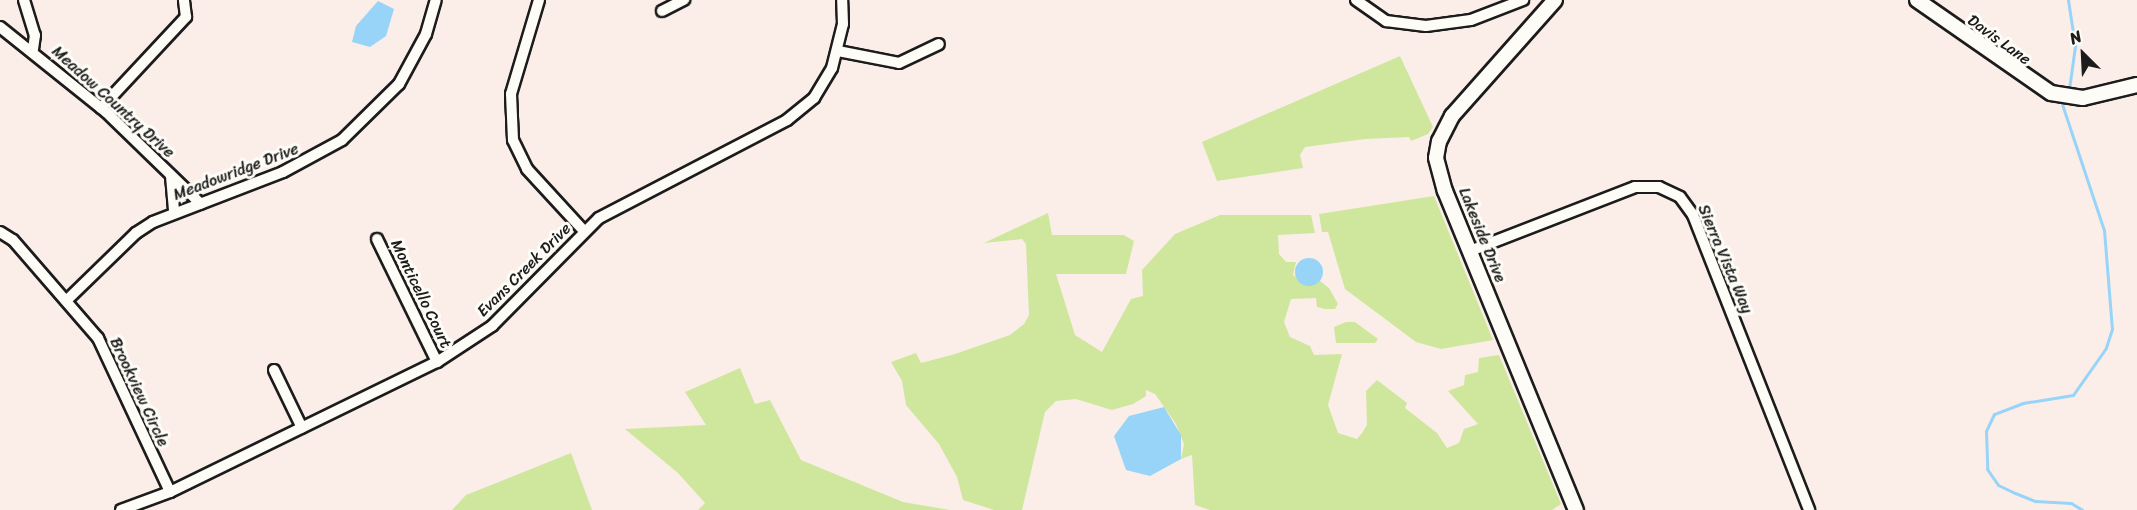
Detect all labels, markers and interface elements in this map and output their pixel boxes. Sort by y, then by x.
street label: Davis Lane [1964,11,2034,69]
text: N [2065,22,2086,53]
north arrow [2053,24,2113,84]
street label: Meadow Country Drive [48,42,178,162]
street label: Meadowridge Drive [171,139,301,205]
street label: Lakeside Drive [1454,185,1510,285]
street label: Sierra Vista Way [1693,201,1757,317]
street label: Evans Creek Drive [473,219,575,321]
street label: Monticello Court [386,237,456,351]
street label: Brookview Circle [105,334,173,450]

